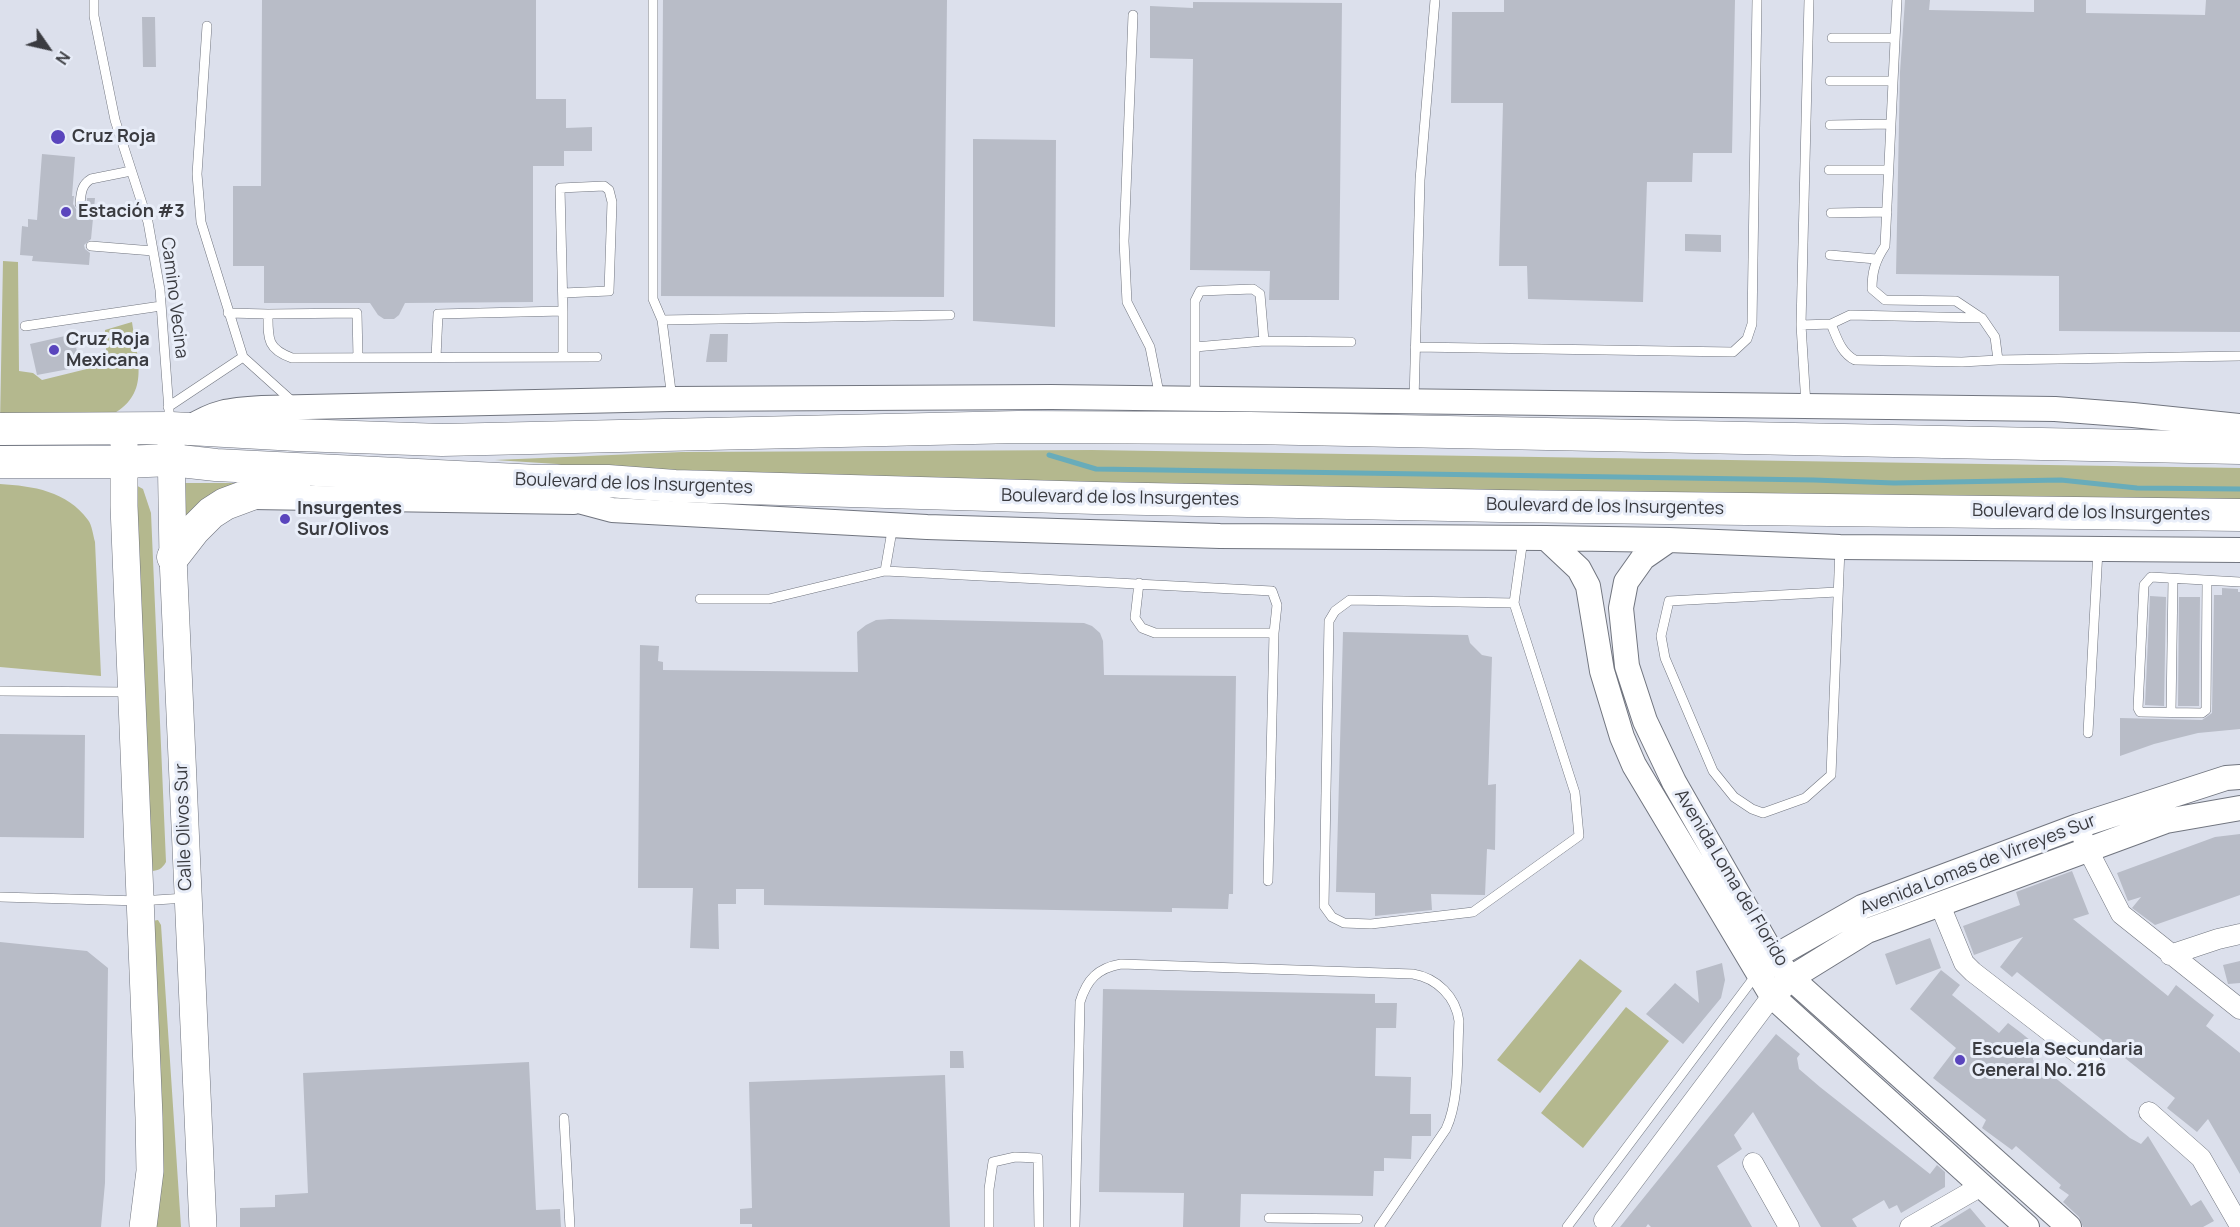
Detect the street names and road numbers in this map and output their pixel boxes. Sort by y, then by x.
street label: Camino Vecina [156,236,192,360]
street label: Boulevard de los Insurgentes [515,469,753,499]
street label: Boulevard de los Insurgentes [1001,485,1239,511]
street label: Boulevard de los Insurgentes [1486,494,1724,520]
street label: Boulevard de los Insurgentes [1972,500,2210,526]
street label: Calle Olivos Sur [171,763,197,891]
street label: Avenida Loma del Florido [1670,786,1792,970]
street label: Avenida Lomas de Virreyes Sur [1857,810,2099,920]

